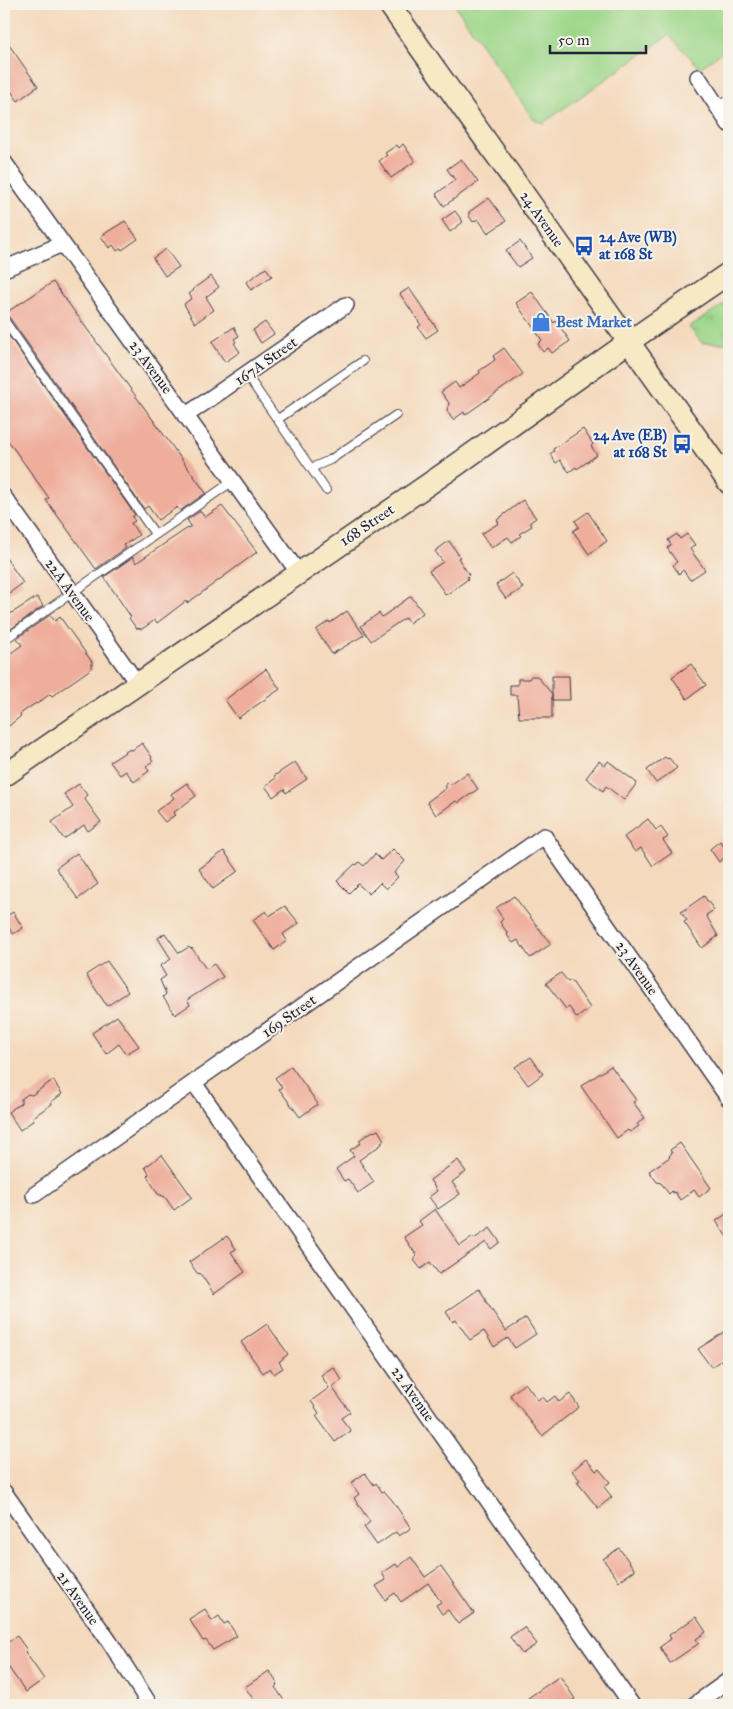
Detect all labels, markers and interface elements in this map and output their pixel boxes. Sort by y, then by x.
scale bar [550,22,647,54]
text: 50 m [558,31,590,49]
street label: 24 Avenue [516,188,568,250]
place label: 24 Ave (WB) at 168 St [599,228,677,263]
bus stop icon: 24 Ave (WB) at 168 St [573,235,595,257]
shop icon: Best Market [530,311,552,333]
place label: Best Market [556,313,633,331]
street label: 167A Street [231,333,301,389]
street label: 23 Avenue [126,337,176,397]
place label: 24 Ave (EB) at 168 St [593,426,668,461]
bus stop icon: 24 Ave (EB) at 168 St [671,433,693,455]
street label: 168 Street [336,500,398,550]
street label: 22A Avenue [41,555,99,625]
street label: 23 Avenue [612,938,662,998]
street label: 169 Street [258,990,320,1041]
street label: 22 Avenue [388,1363,438,1425]
street label: 21 Avenue [53,1568,103,1628]

